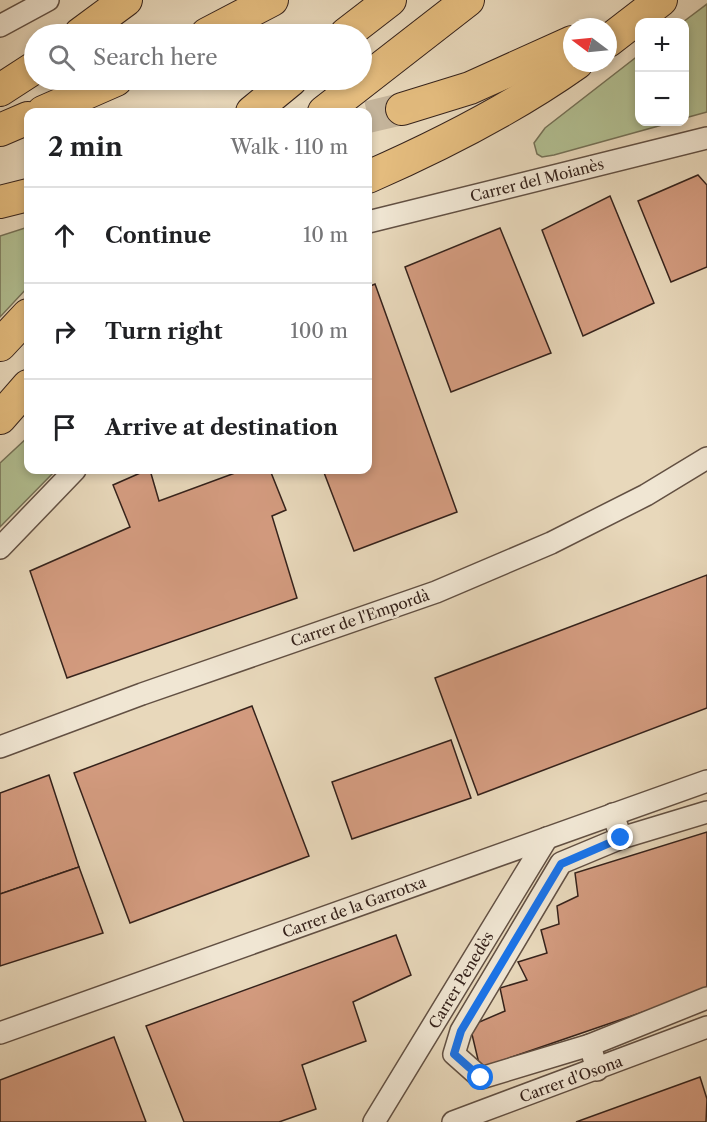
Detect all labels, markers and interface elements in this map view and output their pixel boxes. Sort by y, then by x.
north arrow [563,18,617,72]
map controls [635,18,689,126]
button: + [635,18,689,72]
search box [24,24,372,90]
icon: search [45,41,78,74]
text: Search here [93,44,218,71]
button: − [635,72,689,126]
text: 2 min [48,131,123,163]
text: Walk · 110 m [231,135,348,159]
street label: Carrer del Moianès [468,154,606,206]
icon: ahead [48,219,81,252]
text: Continue [105,222,211,249]
text: 10 m [303,223,348,247]
icon: right [48,315,81,348]
text: Turn right [105,318,223,345]
text: 100 m [290,319,348,343]
icon: arrive [48,411,81,444]
text: Arrive at destination [105,414,338,441]
street label: Carrer de l'Empordà [288,585,432,651]
route end [607,824,633,850]
street label: Carrer de la Garrotxa [279,872,429,942]
street label: Carrer Penedès [425,928,497,1032]
street label: Carrer d'Osona [517,1052,625,1106]
route start [467,1064,493,1090]

